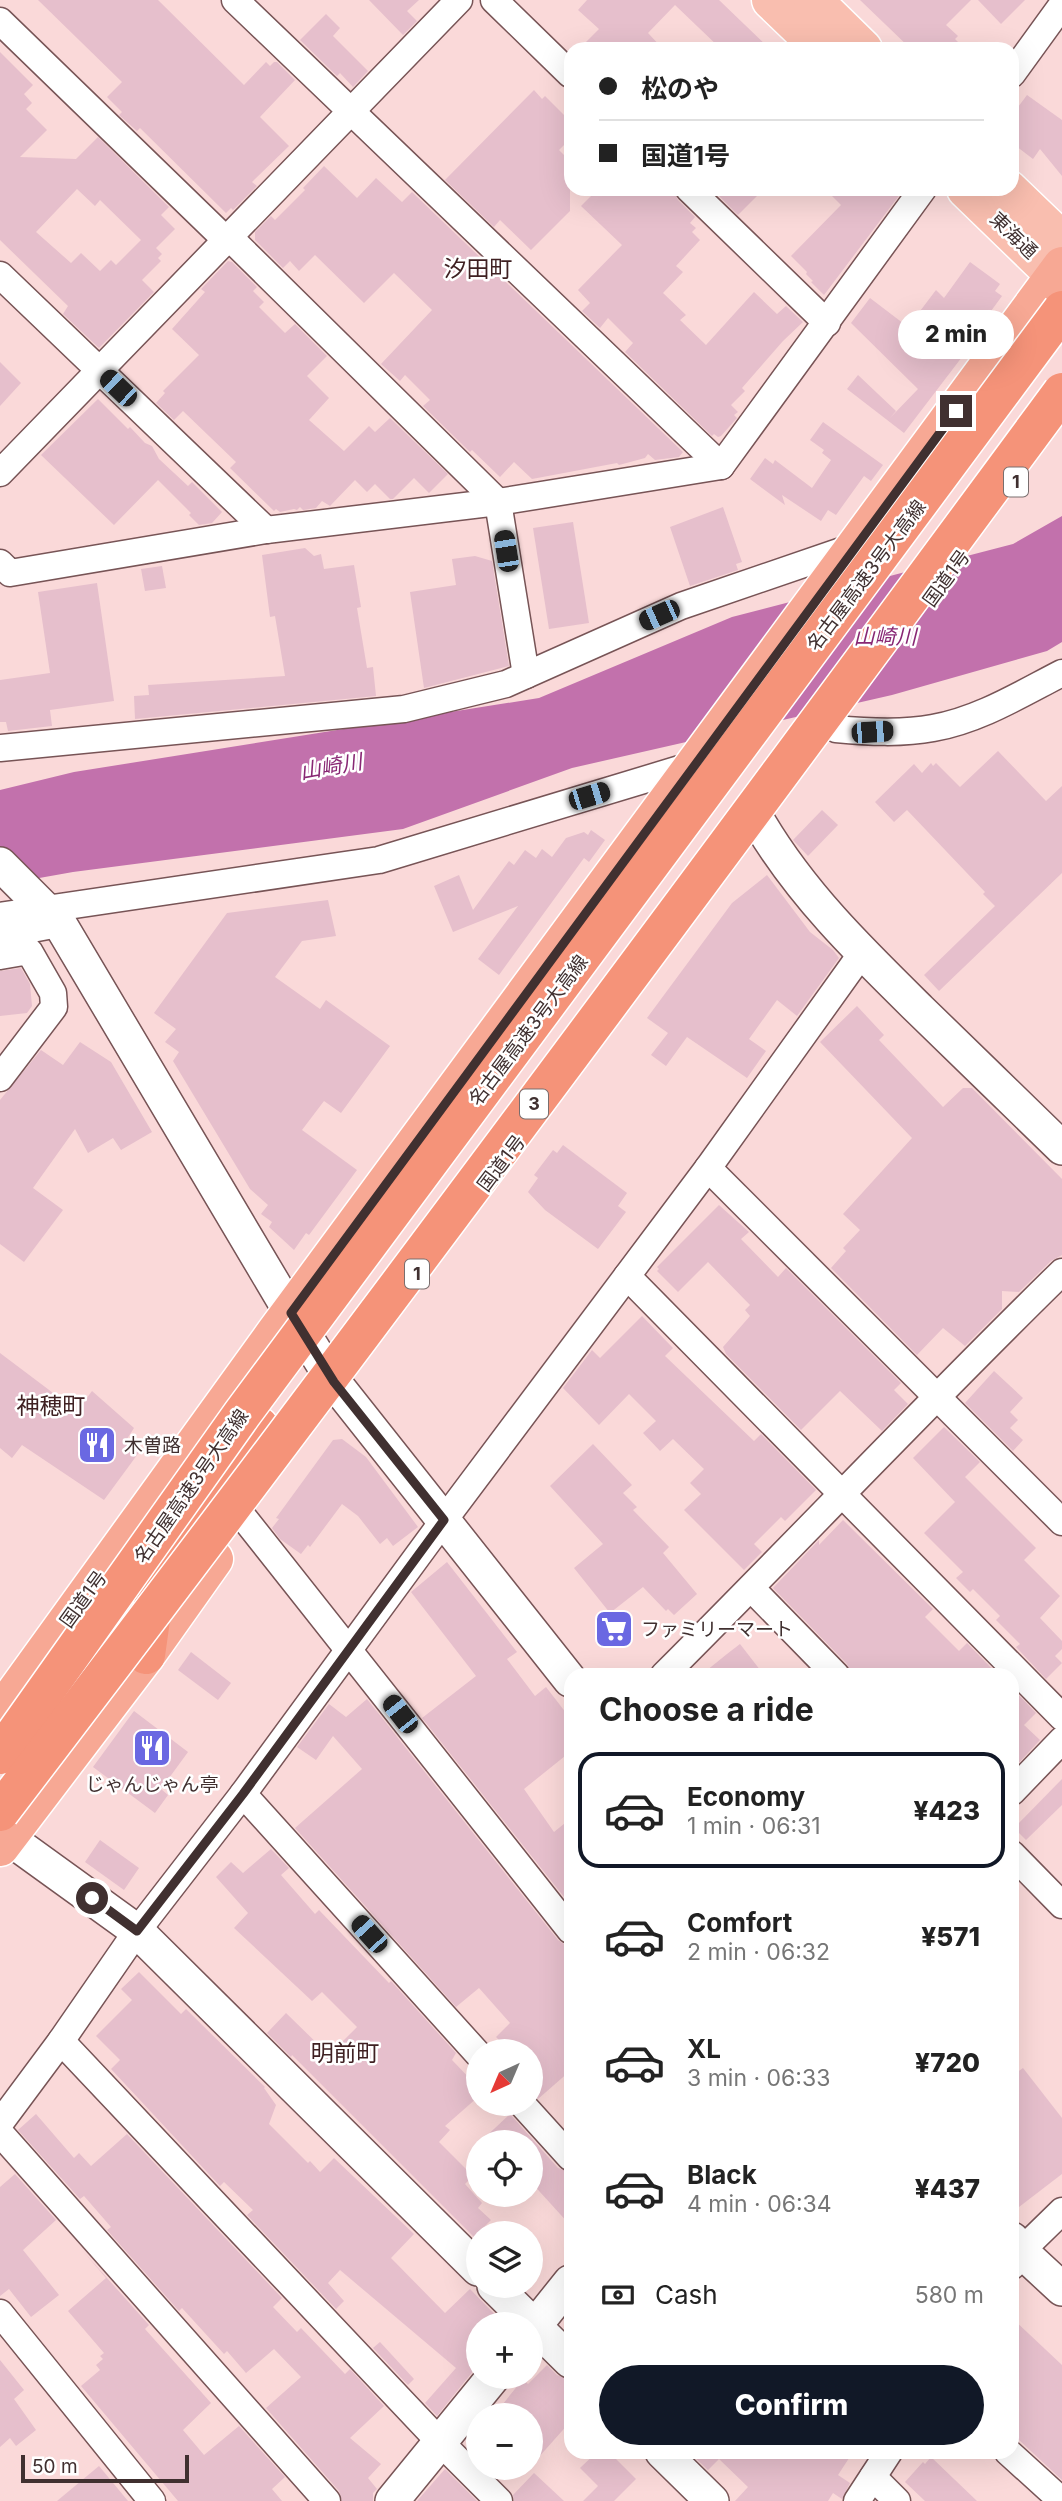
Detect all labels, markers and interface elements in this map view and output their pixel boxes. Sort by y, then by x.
text: 松のや [641,73,719,104]
text: 国道1号 [641,140,730,171]
street label: 東海通 [985,207,1042,263]
district label: 汐田町 [444,255,513,283]
callout: 2 min [898,310,1014,358]
text: 2 min [925,320,987,348]
car [96,366,141,410]
route end [940,395,972,427]
road number: 1 [1004,468,1028,496]
street label: 名古屋高速3号大高線 [802,495,931,655]
car [493,529,520,573]
street label: 国道1号 [918,545,975,611]
car [636,597,683,633]
water label: 山崎川 [854,624,918,649]
car [851,720,894,744]
water label: 山崎川 [298,748,366,784]
car [566,780,613,812]
street label: 名古屋高速3号大高線 [464,950,592,1110]
road number: 3 [520,1090,548,1119]
street label: 国道1号 [473,1131,530,1196]
road number: 1 [405,1260,429,1288]
district label: 神穂町 [17,1392,86,1420]
street label: 名古屋高速3号大高線 [130,1405,253,1568]
restaurant icon: 木曽路 [76,1424,118,1466]
place label: 木曽路 [124,1434,181,1457]
street label: 国道1号 [55,1566,112,1632]
supermarket icon: ファミリーマート [593,1608,635,1650]
place label: ファミリーマート [641,1618,793,1641]
text: Choose a ride [599,1690,814,1729]
car [379,1691,422,1737]
restaurant icon: じゃんじゃん亭 [131,1727,173,1769]
place label: じゃんじゃん亭 [85,1773,219,1796]
icon: car [603,1779,666,1842]
text: Economy [687,1781,805,1812]
text: ¥423 [913,1795,980,1826]
text: 1 min · 06:31 [687,1812,821,1840]
route start [76,1882,108,1914]
icon: car [603,1905,666,1968]
text: Comfort [687,1907,792,1938]
car [348,1911,391,1957]
text: ¥571 [921,1921,980,1952]
text: 2 min · 06:32 [687,1938,830,1966]
icon: car [603,2031,666,2094]
text: XL [687,2033,721,2064]
district label: 明前町 [311,2039,380,2067]
north arrow [466,2039,542,2116]
map controls [466,2039,543,2480]
text: ¥720 [915,2047,980,2078]
text: 3 min · 06:33 [687,2064,830,2092]
button: locate [466,2130,543,2207]
icon: car [603,2157,666,2220]
text: Black [687,2159,757,2190]
text: ¥437 [915,2173,980,2204]
text: 4 min · 06:34 [687,2190,832,2218]
button: layers [466,2221,543,2298]
icon: cash [599,2276,637,2314]
text: Cash [655,2279,718,2310]
text: 580 m [915,2281,984,2309]
button: + [466,2312,543,2389]
button: Confirm [599,2365,984,2445]
button: − [466,2403,543,2480]
scale bar [21,2452,189,2484]
text: 50 m [32,2455,78,2478]

